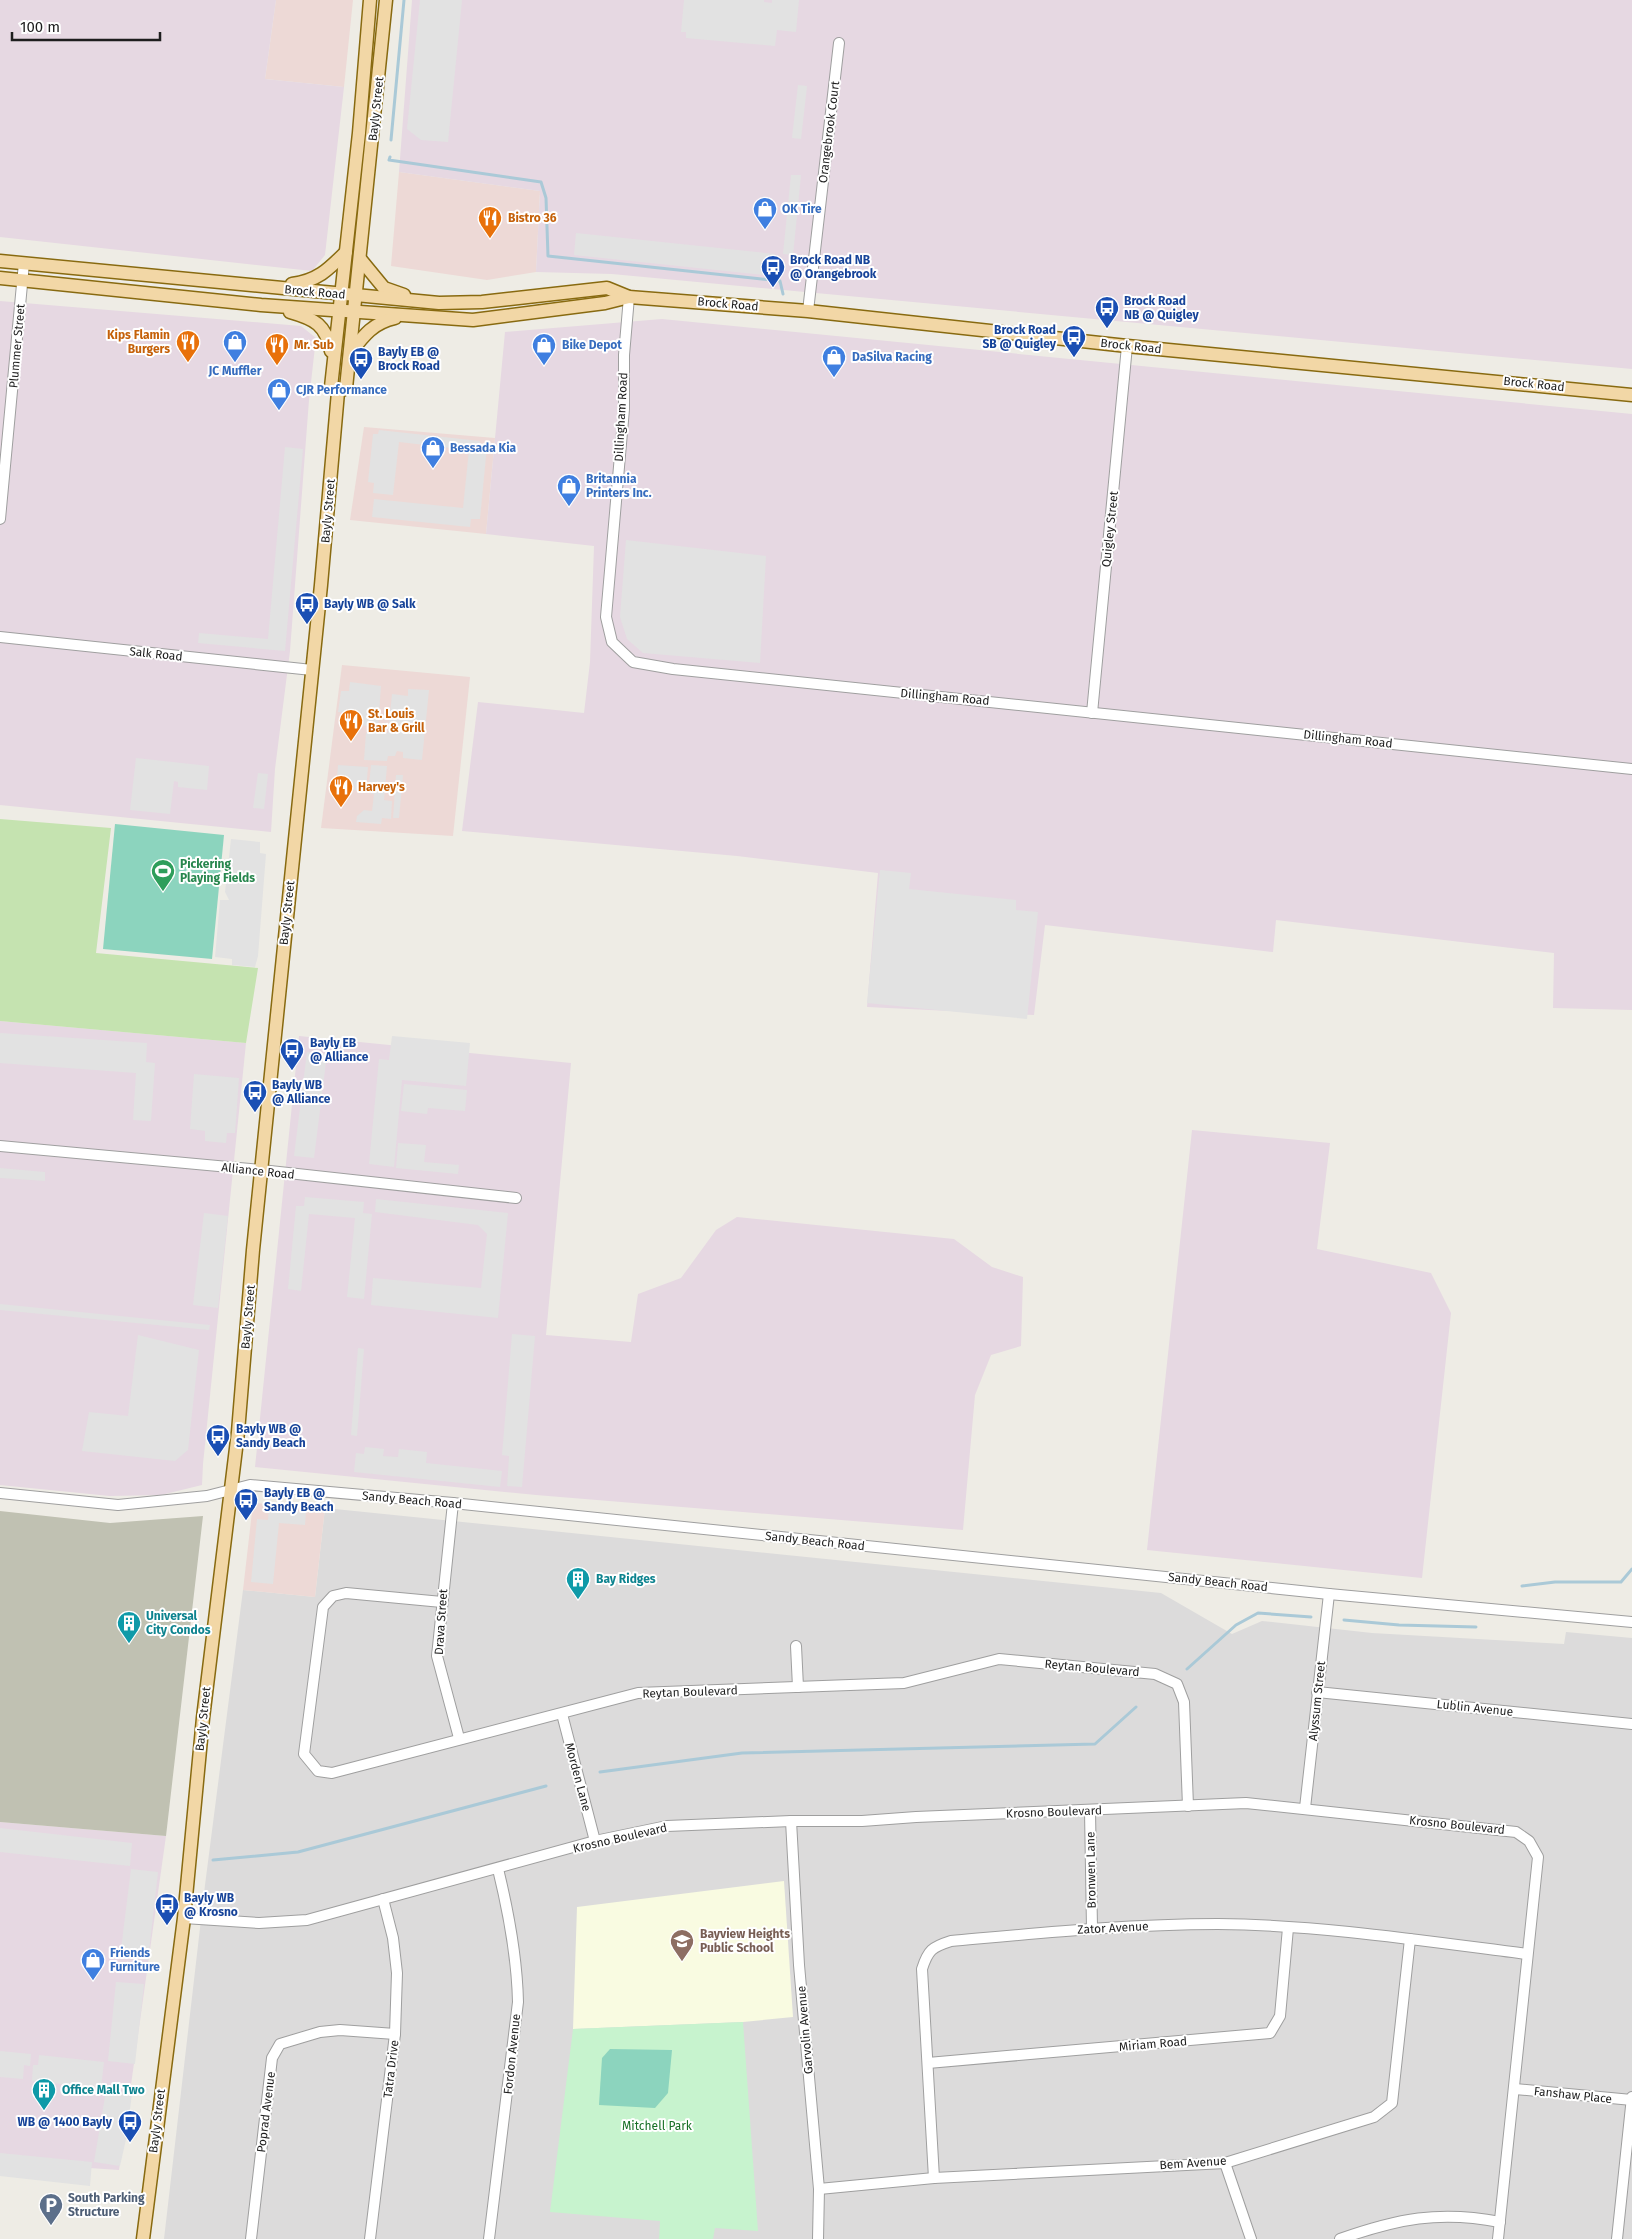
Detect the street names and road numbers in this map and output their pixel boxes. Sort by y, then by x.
street label: Bayly Street [366,75,386,142]
street label: Orangebrook Court [816,79,842,184]
street label: Brock Road [284,282,346,302]
street label: Brock Road [697,294,759,314]
street label: Plummer Street [6,302,28,389]
street label: Brock Road [1100,336,1162,356]
street label: Dillingham Road [612,372,630,462]
street label: Brock Road [1503,374,1565,394]
street label: Bayly Street [318,478,338,544]
street label: Quigley Street [1099,490,1121,568]
street label: Salk Road [129,644,183,664]
street label: Dillingham Road [900,686,990,708]
street label: Dillingham Road [1303,727,1393,751]
street label: Bayly Street [277,879,297,946]
street label: Alliance Road [221,1160,295,1182]
street label: Bayly Street [238,1284,258,1350]
street label: Sandy Beach Road [361,1489,463,1511]
street label: Sandy Beach Road [764,1529,866,1553]
street label: Sandy Beach Road [1167,1570,1269,1594]
street label: Drava Street [432,1588,450,1656]
street label: Reytan Boulevard [1044,1657,1140,1679]
street label: Alyssum Street [1306,1660,1328,1742]
street label: Reytan Boulevard [642,1683,738,1701]
street label: Bayly Street [193,1685,213,1752]
street label: Lublin Avenue [1436,1697,1514,1719]
street label: Morden Lane [562,1741,594,1813]
street label: Krosno Boulevard [1006,1803,1102,1821]
street label: Krosno Boulevard [1408,1813,1506,1837]
street label: Krosno Boulevard [572,1820,668,1856]
street label: Bronwen Lane [1083,1831,1099,1909]
street label: Zator Avenue [1077,1919,1149,1937]
street label: Garvolin Avenue [794,1985,816,2075]
street label: Fordon Avenue [501,2013,523,2095]
street label: Miriam Road [1118,2034,1188,2054]
street label: Tatra Drive [380,2039,402,2099]
street label: Poprad Avenue [254,2071,278,2153]
street label: Fanshaw Place [1533,2084,1613,2106]
street label: Bayly Street [146,2087,168,2154]
street label: Bem Avenue [1159,2154,1227,2172]

